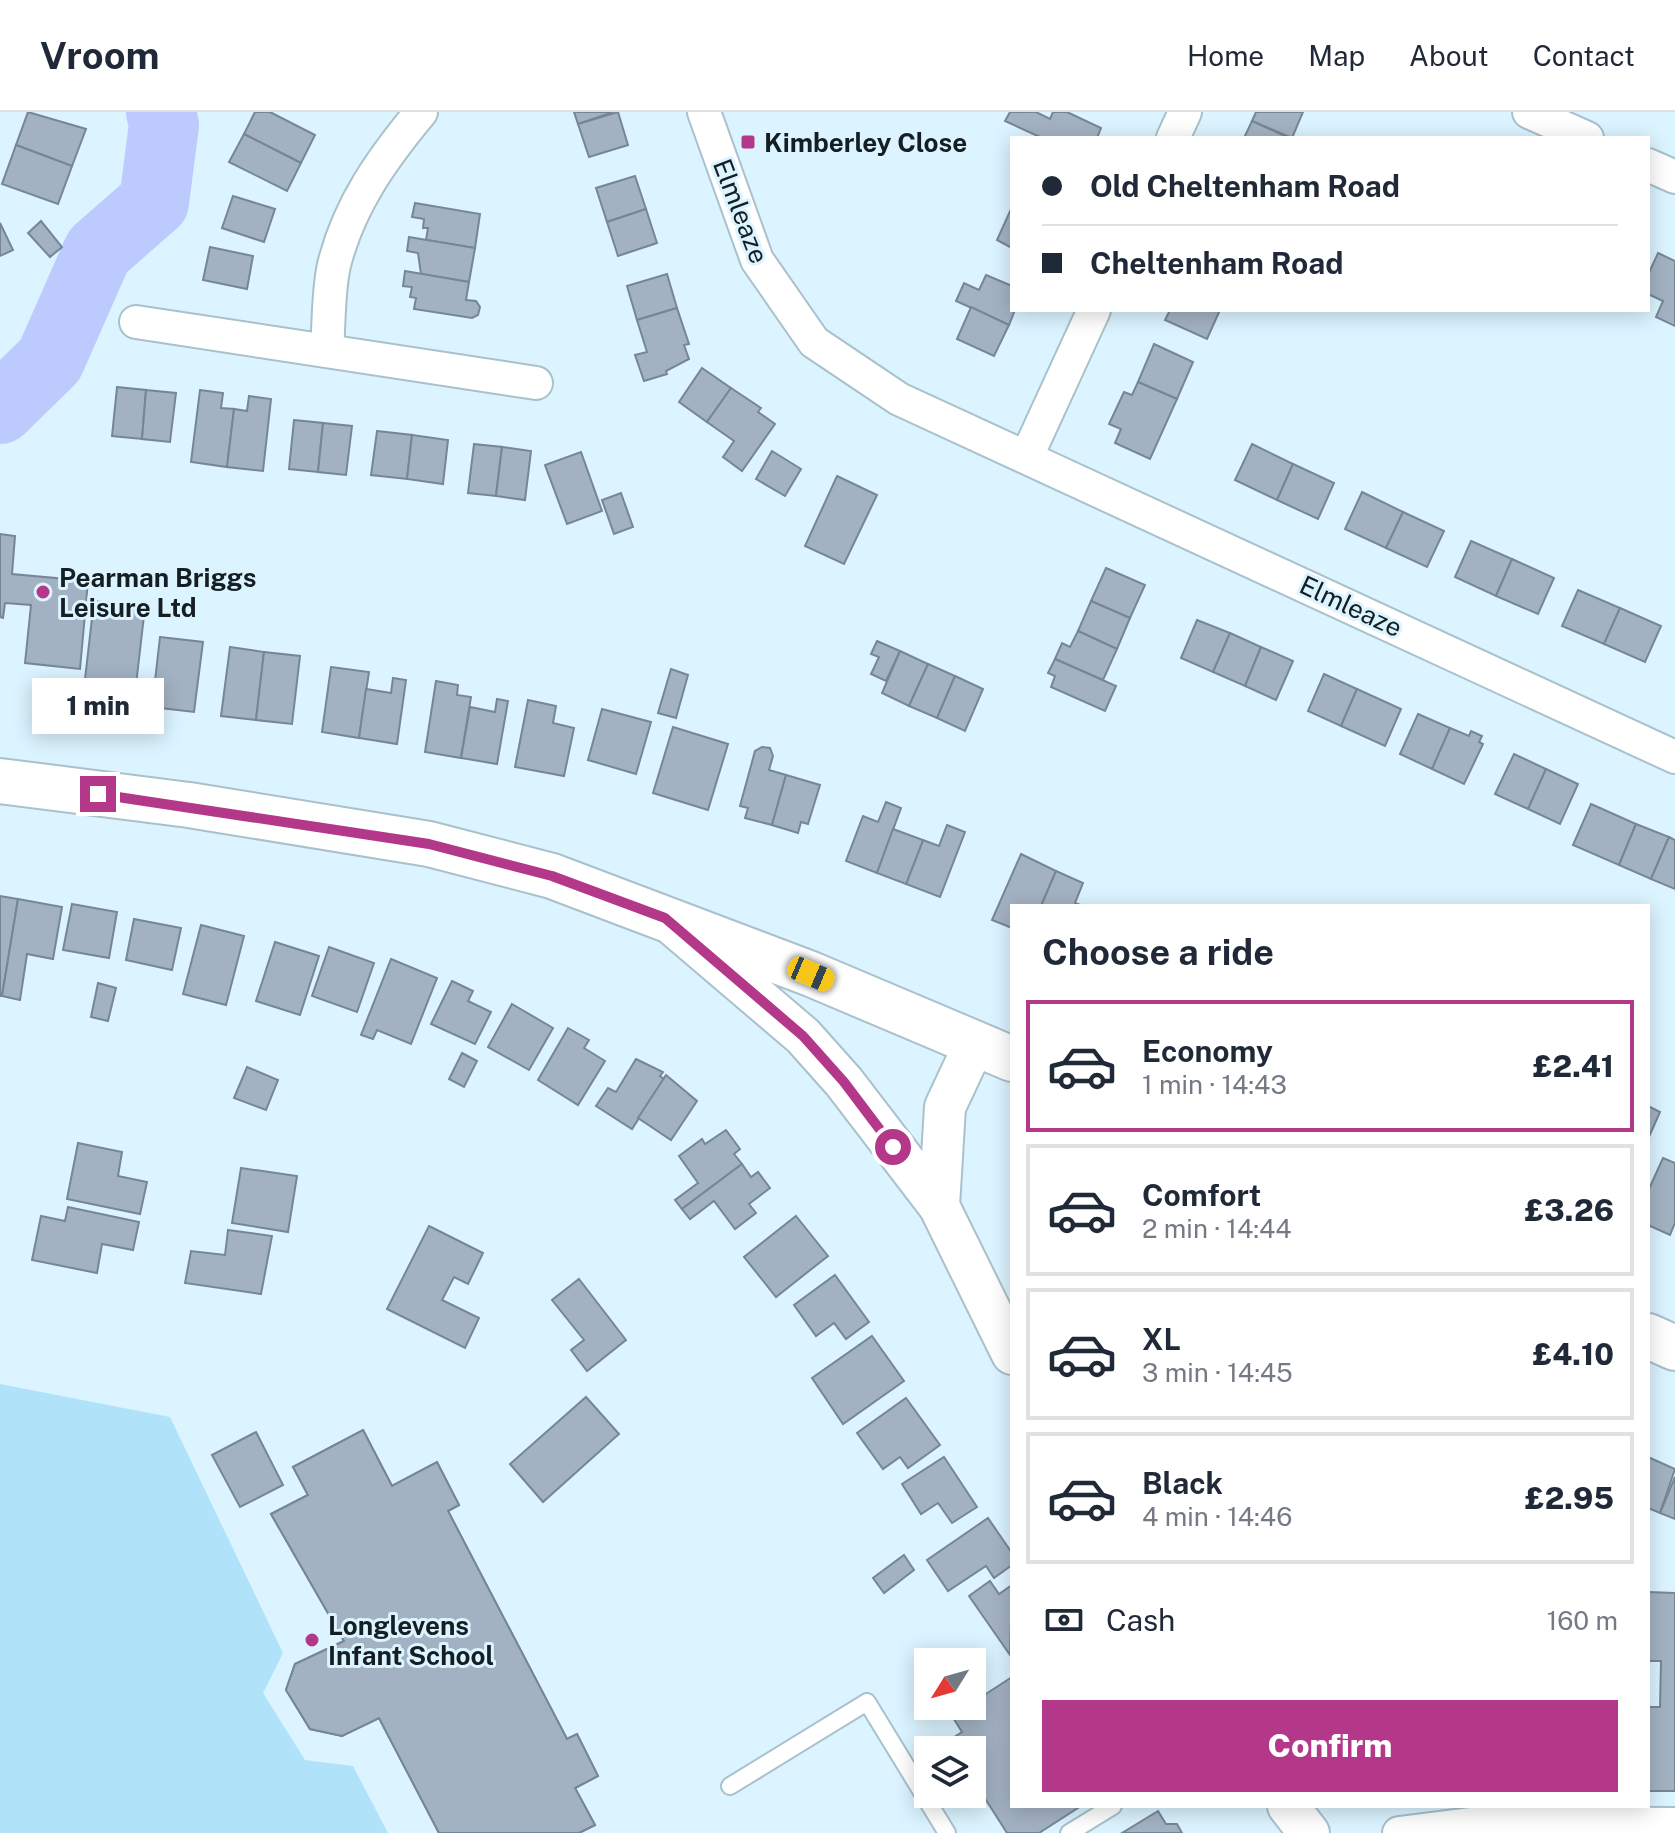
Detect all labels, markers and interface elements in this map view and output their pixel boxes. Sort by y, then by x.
text: Vroom [40,33,160,78]
text: Home [1187,39,1264,72]
text: Map [1308,39,1365,72]
text: About [1409,39,1489,72]
text: Contact [1533,39,1635,72]
place label: Kimberley Close [764,127,967,158]
marker: Kimberley Close [739,133,757,151]
street label: Elmleaze [707,154,775,268]
text: Old Cheltenham Road [1090,168,1400,204]
text: Cheltenham Road [1090,245,1344,281]
place label: Pearman Briggs Leisure Ltd [59,562,256,623]
street label: Elmleaze [1295,569,1407,643]
marker: Pearman Briggs Leisure Ltd [34,583,52,601]
callout: 1 min [32,678,164,734]
text: 1 min [66,690,130,721]
route end [80,776,116,812]
text: Choose a ride [1042,931,1274,973]
car [784,954,838,994]
icon: car [1046,1030,1118,1102]
text: Economy [1142,1033,1273,1069]
text: £2.41 [1533,1048,1614,1084]
text: 1 min · 14:43 [1142,1069,1287,1100]
route start [875,1129,911,1165]
icon: car [1046,1174,1118,1246]
text: Comfort [1142,1177,1261,1213]
text: £3.26 [1524,1192,1614,1228]
text: 2 min · 14:44 [1142,1213,1292,1244]
icon: car [1046,1318,1118,1390]
text: XL [1142,1321,1181,1357]
text: £4.10 [1532,1336,1614,1372]
text: 3 min · 14:45 [1142,1357,1293,1388]
icon: car [1046,1462,1118,1534]
text: Black [1142,1465,1223,1501]
text: £2.95 [1525,1480,1614,1516]
text: 4 min · 14:46 [1142,1501,1292,1532]
icon: cash [1042,1598,1086,1642]
text: Cash [1106,1602,1175,1638]
text: 160 m [1547,1605,1618,1636]
place label: Longlevens Infant School [328,1610,494,1671]
marker: Longlevens Infant School [303,1631,321,1649]
north arrow [914,1648,986,1720]
map controls [914,1648,986,1808]
button: Confirm [1042,1700,1618,1792]
button: layers [914,1736,986,1808]

